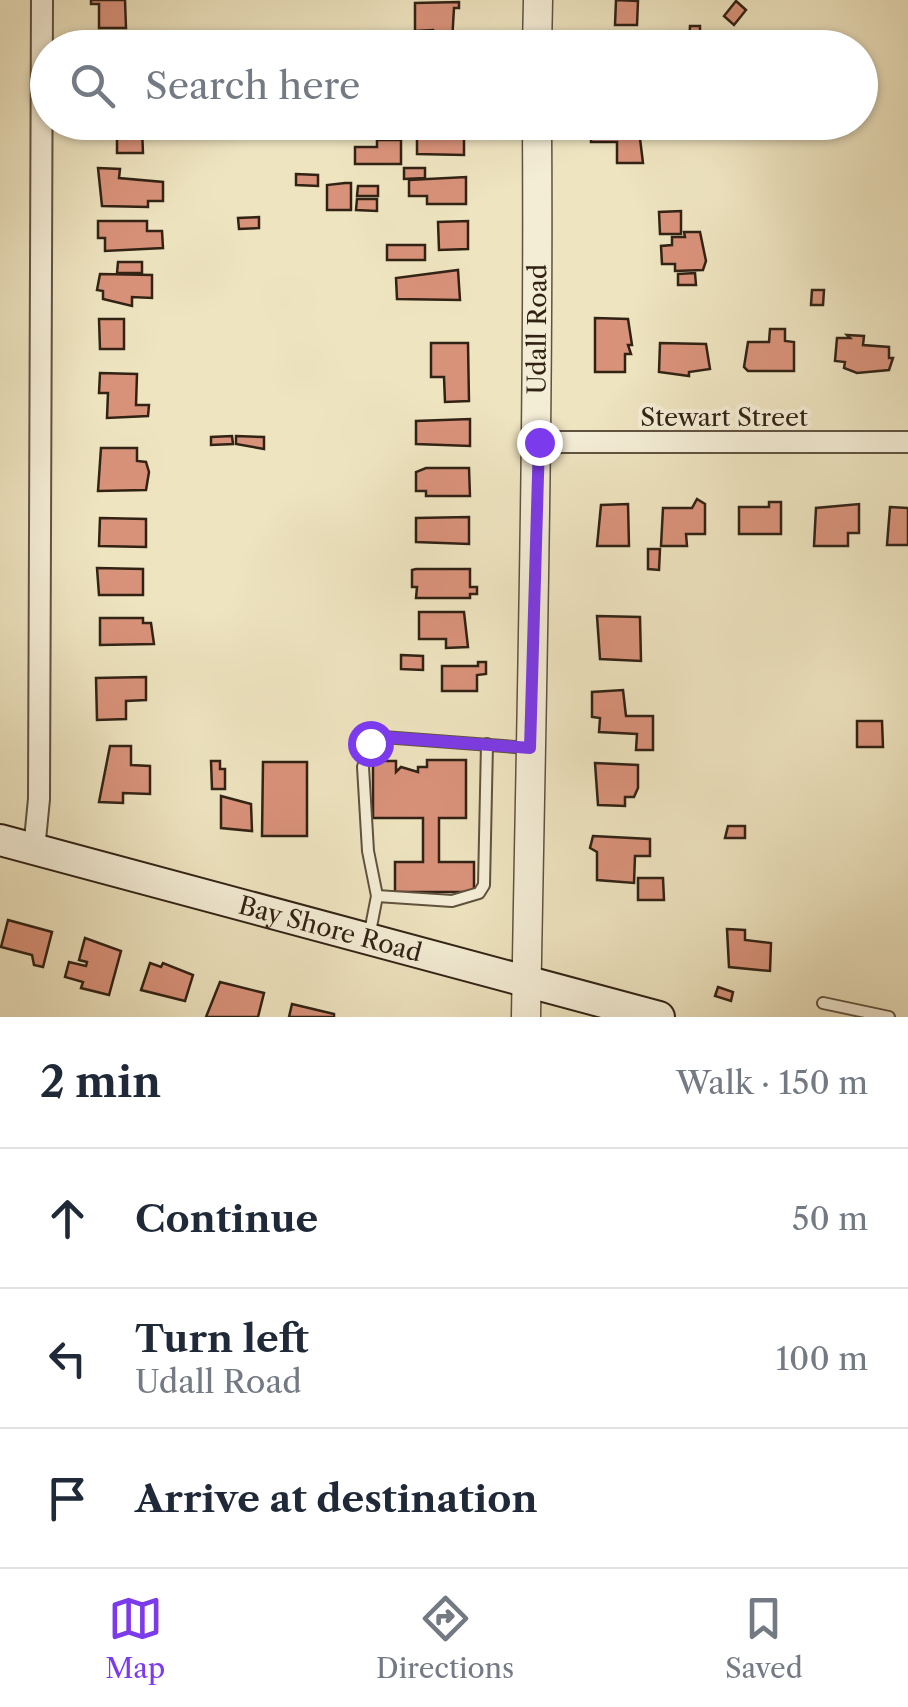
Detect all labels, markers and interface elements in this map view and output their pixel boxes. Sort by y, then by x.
search box [30,30,878,140]
icon: search [65,58,120,113]
text: Search here [145,62,360,109]
street label: Udall Road [521,264,553,394]
street label: Stewart Street [640,402,808,433]
route end [517,420,563,466]
route start [348,721,394,767]
street label: Bay Shore Road [235,889,425,968]
text: 2 min [40,1056,161,1108]
text: Walk · 150 m [676,1063,868,1102]
icon: ahead [40,1191,95,1246]
text: Continue [135,1195,318,1242]
text: 50 m [792,1199,868,1238]
text: Turn left [135,1315,309,1362]
icon: left [40,1331,95,1386]
text: 100 m [776,1339,868,1378]
text: Udall Road [135,1362,302,1401]
icon: arrive [40,1471,95,1526]
text: Arrive at destination [135,1475,538,1522]
tab: Map [105,1591,165,1685]
tab: Directions [376,1591,514,1685]
tab: Saved [725,1591,803,1685]

